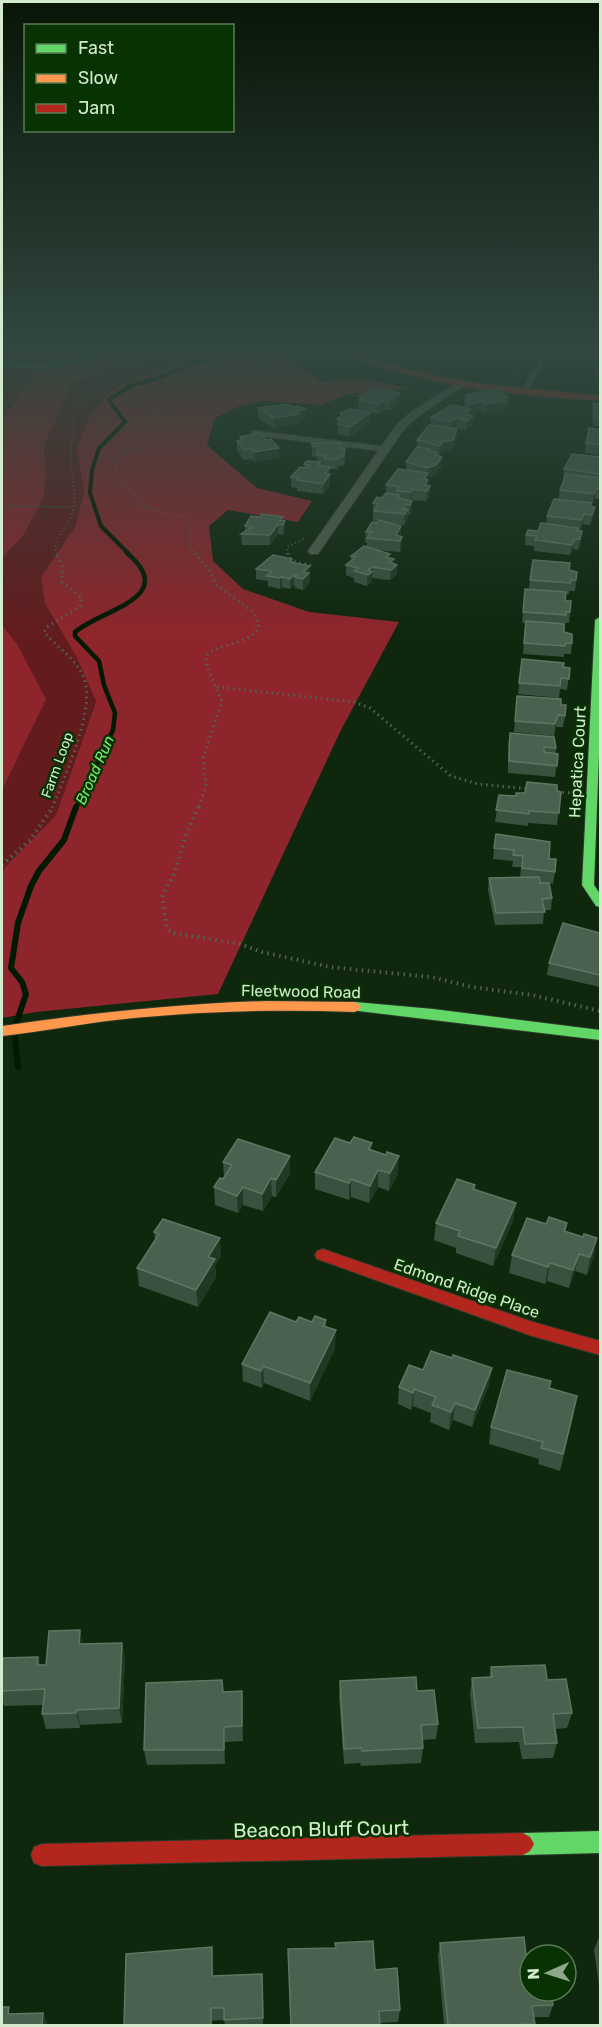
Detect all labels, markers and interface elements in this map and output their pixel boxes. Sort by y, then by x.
legend [24,24,234,132]
text: Fast [78,37,114,59]
text: Slow [78,67,118,89]
text: Jam [78,97,115,119]
street label: Hepatica Court [565,706,590,819]
street label: Farm Loop [38,730,77,800]
water label: Broad Run [72,733,118,807]
street label: Fleetwood Road [241,981,361,1002]
street label: Edmond Ridge Place [392,1255,542,1322]
street label: Beacon Bluff Court [233,1815,409,1843]
north arrow [518,1943,578,2003]
text: N [524,1968,543,1980]

